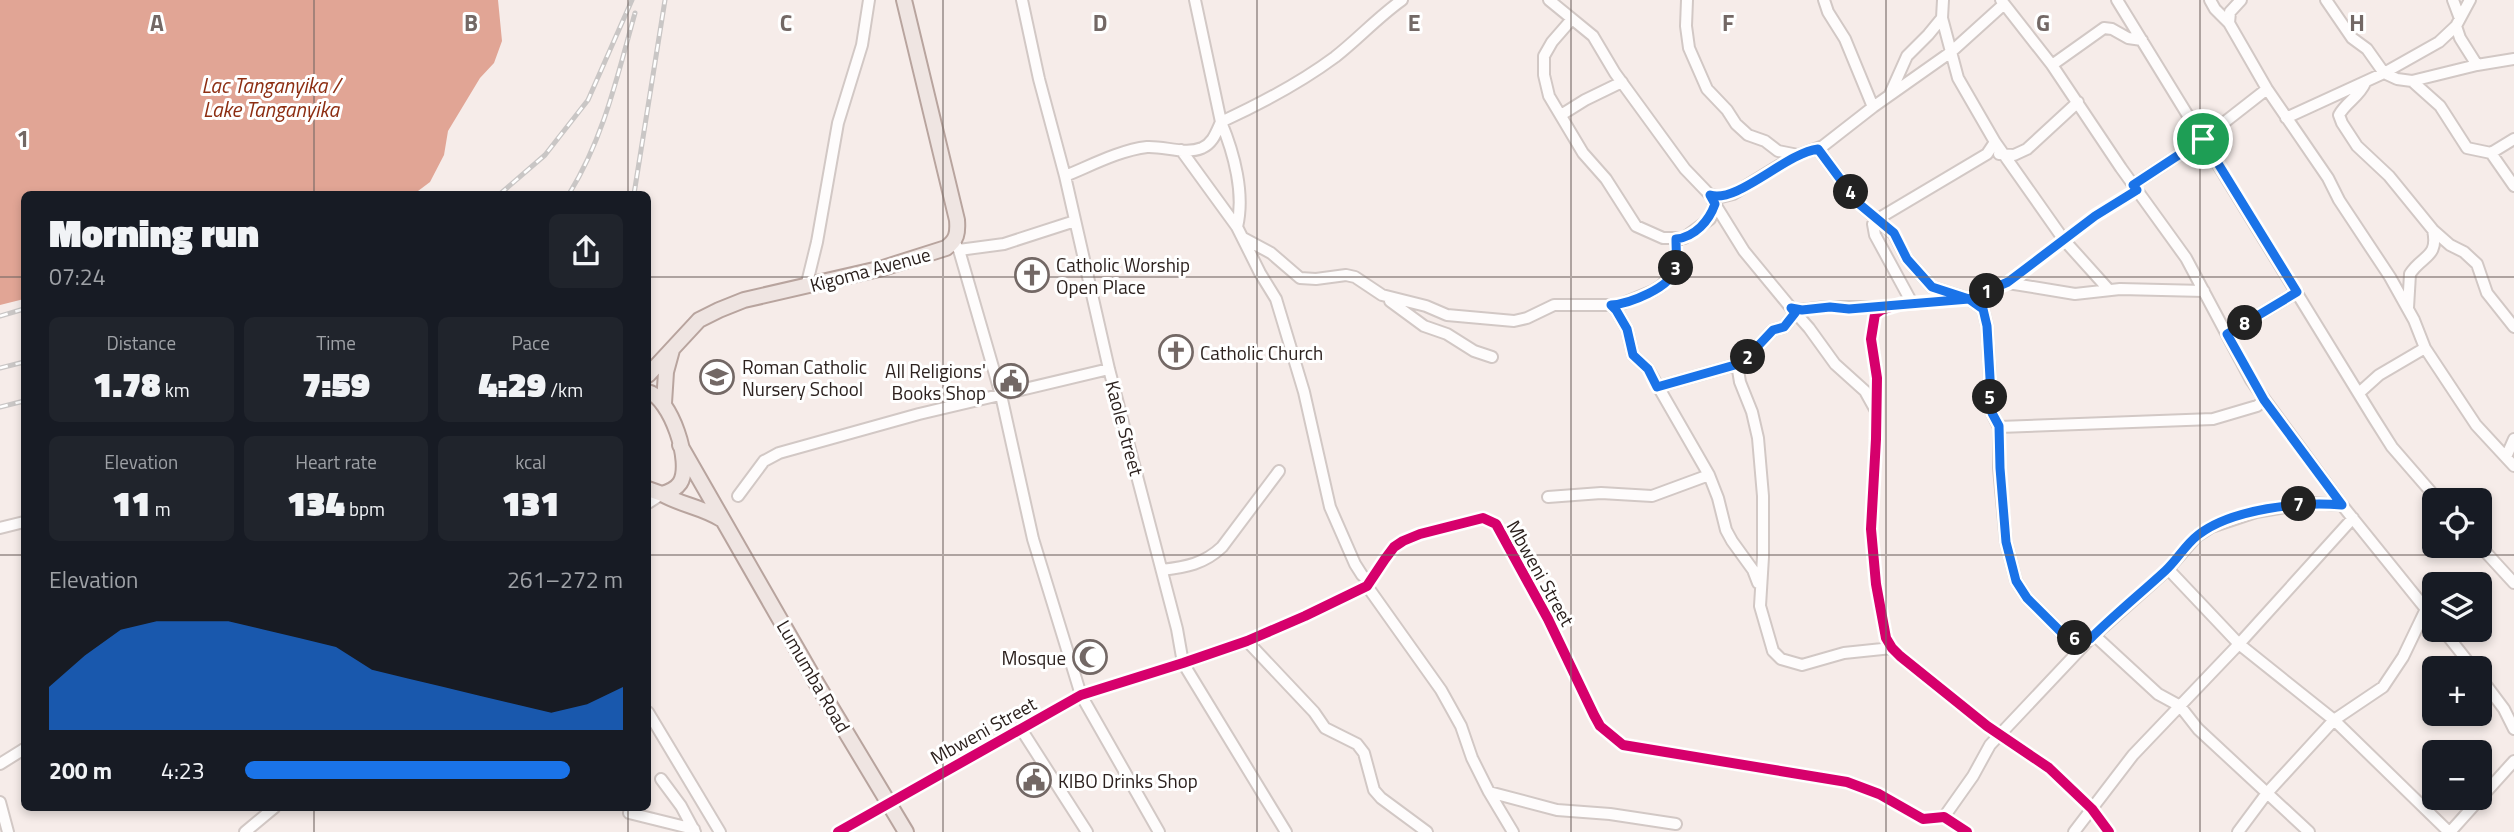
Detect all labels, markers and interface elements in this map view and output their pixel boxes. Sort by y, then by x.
text: A [150,5,164,40]
text: B [464,5,478,40]
text: C [780,5,792,40]
text: D [1093,5,1107,40]
text: E [1408,5,1420,40]
text: F [1722,5,1734,40]
text: G [2036,5,2050,40]
text: H [2349,5,2365,40]
water label: Lac Tanganyika / Lake Tanganyika [201,69,344,125]
pin [2173,109,2233,169]
icon: arrive [2184,120,2222,158]
text: 1 [17,121,29,156]
pin: 4 [1834,174,1868,210]
text: 4 [1845,177,1856,206]
text: Morning run [49,204,259,262]
button: share [549,214,623,288]
street label: Kigoma Avenue [806,239,934,299]
place label: Catholic Worship Open Place [1056,250,1190,301]
pin: 3 [1658,250,1694,286]
text: 3 [1670,253,1681,282]
church icon: Catholic Worship Open Place [1013,256,1051,294]
text: 07:24 [49,259,106,294]
pin: 1 [1969,274,2004,308]
text: 1 [1981,276,1992,305]
pin: 8 [2228,306,2262,340]
text: 8 [2239,308,2250,337]
text: Distance [107,328,176,357]
text: Time [316,328,356,357]
text: Pace [511,328,550,357]
church icon: Catholic Church [1157,333,1195,371]
place label: Catholic Church [1200,338,1323,367]
pin: 2 [1730,340,1766,374]
text: 2 [1742,342,1753,371]
place label: Roman Catholic Nursery School [742,352,867,403]
place label: All Religions' Books Shop [885,356,986,407]
text: 1.78 [93,357,161,411]
text: 7:59 [302,357,370,411]
text: 4:29 [478,357,546,411]
school or university icon: Roman Catholic Nursery School [698,358,736,396]
public building icon: All Religions' Books Shop [992,362,1030,400]
text: km [161,375,190,404]
text: /km [546,375,583,404]
street label: Kaole Street [1098,377,1152,479]
pin: 5 [1972,380,2008,414]
text: 5 [1984,382,1995,411]
text: Elevation [104,447,178,476]
text: Heart rate [295,447,377,476]
text: kcal [515,447,546,476]
text: 11 [112,476,151,530]
text: 134 [287,476,345,530]
text: 131 [502,476,560,530]
pin: 7 [2282,486,2316,522]
map controls [2422,488,2492,810]
button: locate [2422,488,2492,558]
text: 7 [2293,489,2304,518]
text: m [151,494,171,523]
text: bpm [345,494,385,523]
street label: Mbweni Street [1500,515,1582,632]
text: Elevation [49,562,138,597]
text: 261–272 m [507,562,623,597]
button: layers [2422,572,2492,642]
street label: Lumumba Road [770,614,858,738]
pin: 6 [2058,620,2092,656]
text: 6 [2069,623,2080,652]
mosque icon: Mosque [1071,638,1109,676]
place label: Mosque [1002,643,1066,672]
button: + [2422,656,2492,726]
street label: Mbweni Street [925,689,1042,771]
button: − [2422,740,2492,810]
text: 200 m [49,753,112,788]
text: 4:23 [161,753,205,788]
public building icon: KIBO Drinks Shop [1015,761,1053,799]
place label: KIBO Drinks Shop [1058,766,1198,795]

